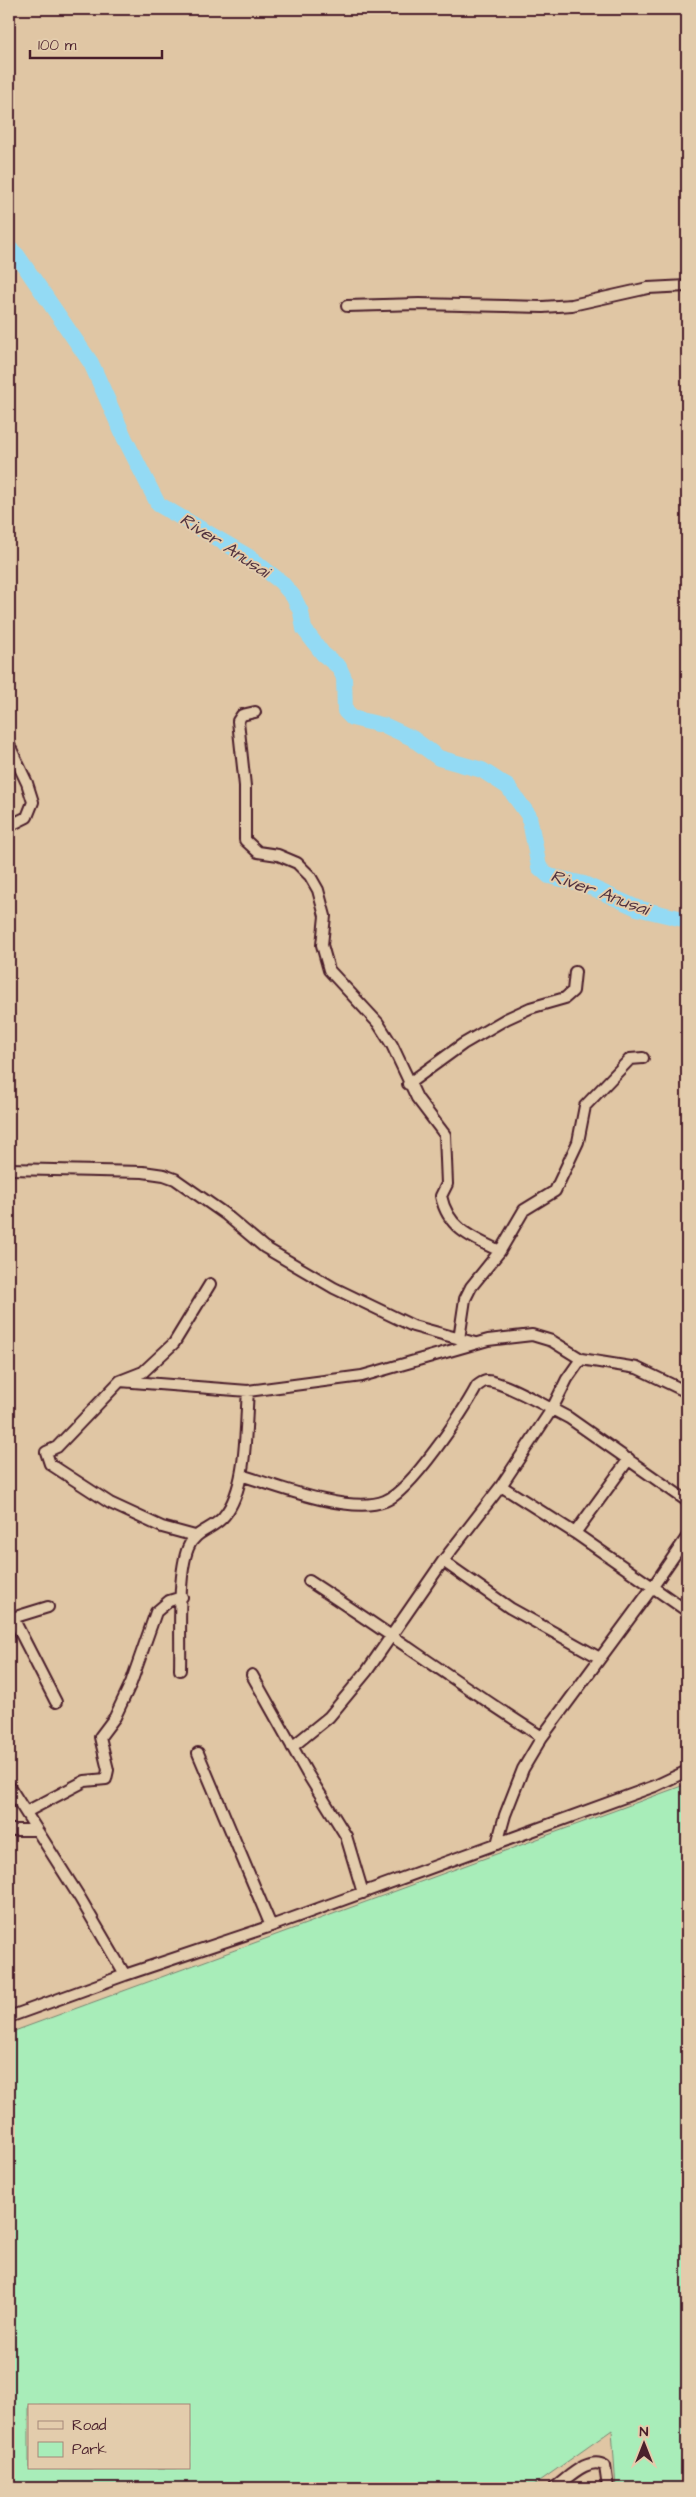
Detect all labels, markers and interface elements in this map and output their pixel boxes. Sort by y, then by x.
scale bar [30,28,162,60]
text: 100 m [38,35,77,56]
water label: River Anusai [175,507,276,585]
water label: River Anusai [547,863,654,922]
legend [28,2404,190,2470]
text: Road [72,2415,107,2436]
north arrow [618,2420,668,2470]
text: N [640,2422,649,2442]
text: Park [72,2439,107,2460]

